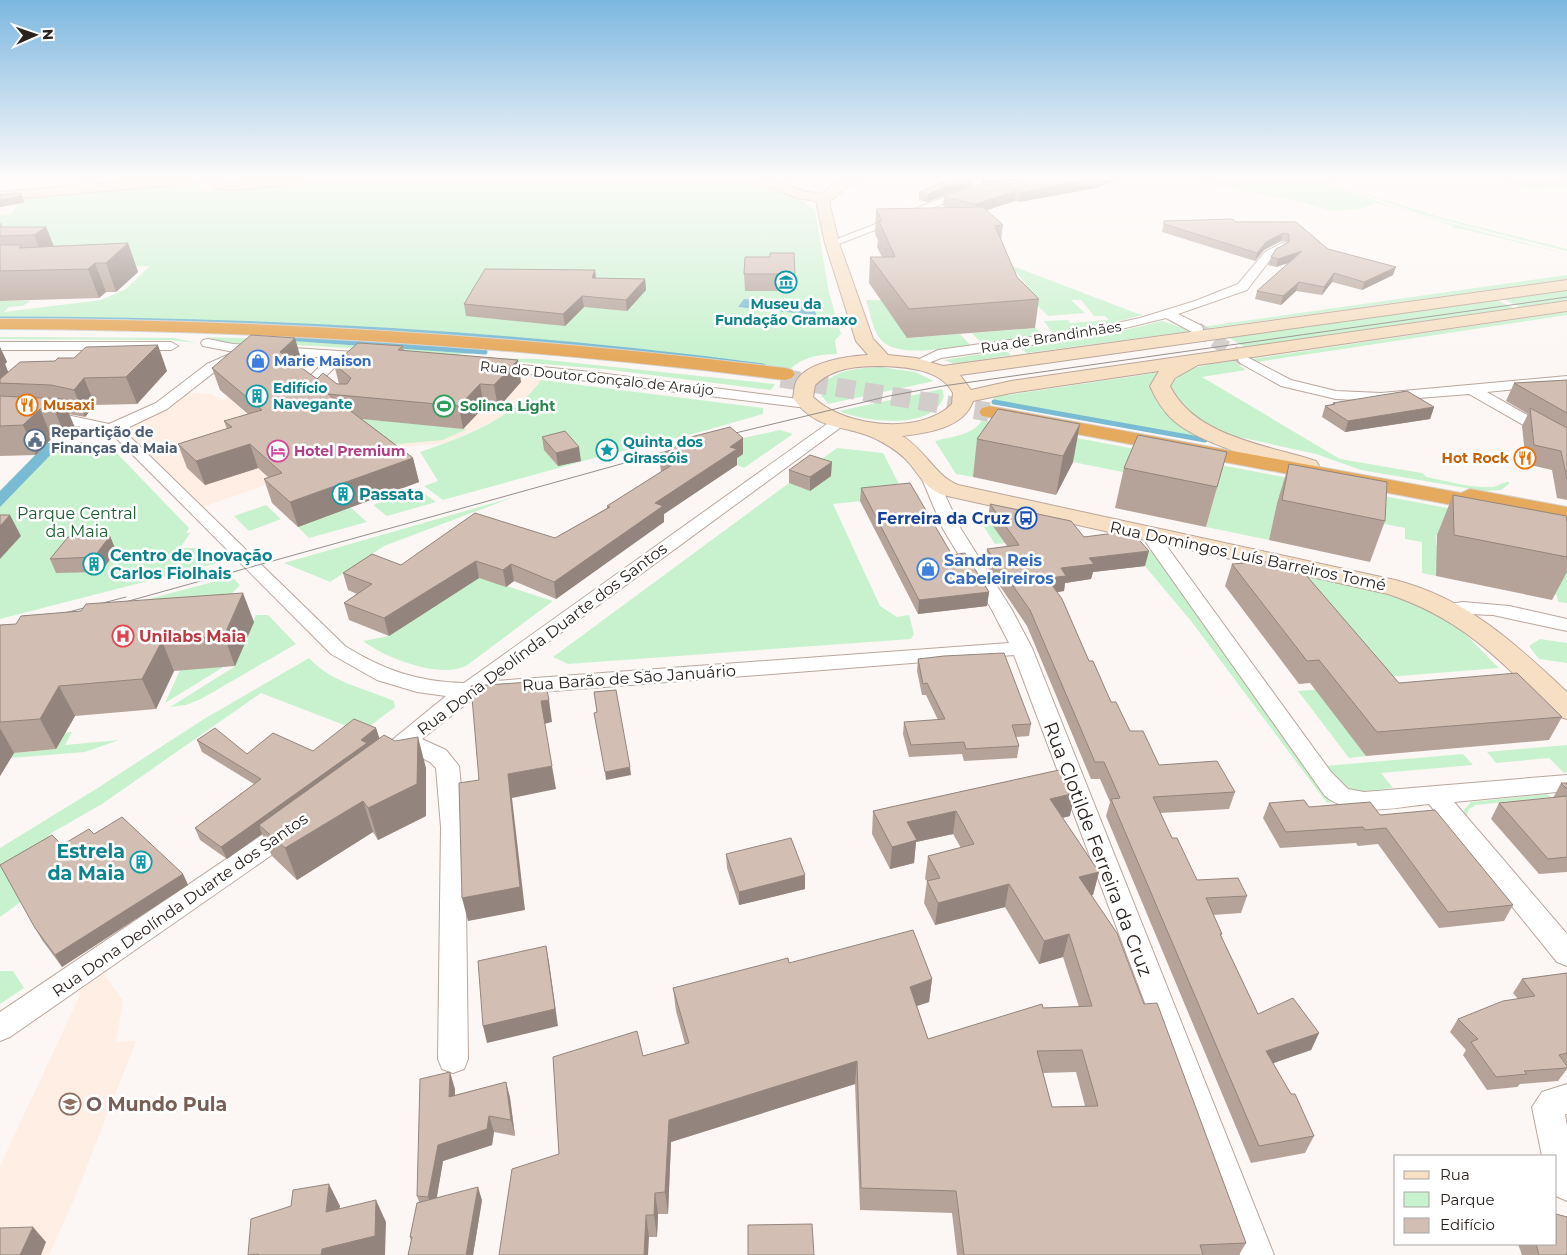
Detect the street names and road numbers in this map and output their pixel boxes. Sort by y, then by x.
street label: Rua de Brandinhães [979,317,1123,357]
street label: Rua do Doutor Gonçalo de Araújo [479,357,715,399]
street label: Rua Domingos Luís Barreiros Tomé [1108,517,1388,595]
street label: Rua Dona Deolínda Duarte dos Santos [413,539,671,739]
street label: Rua Barão de São Januário [522,661,736,695]
street label: Rua Clotilde Ferreira da Cruz [1039,719,1157,979]
street label: Rua Dona Deolínda Duarte dos Santos [49,809,312,1001]

